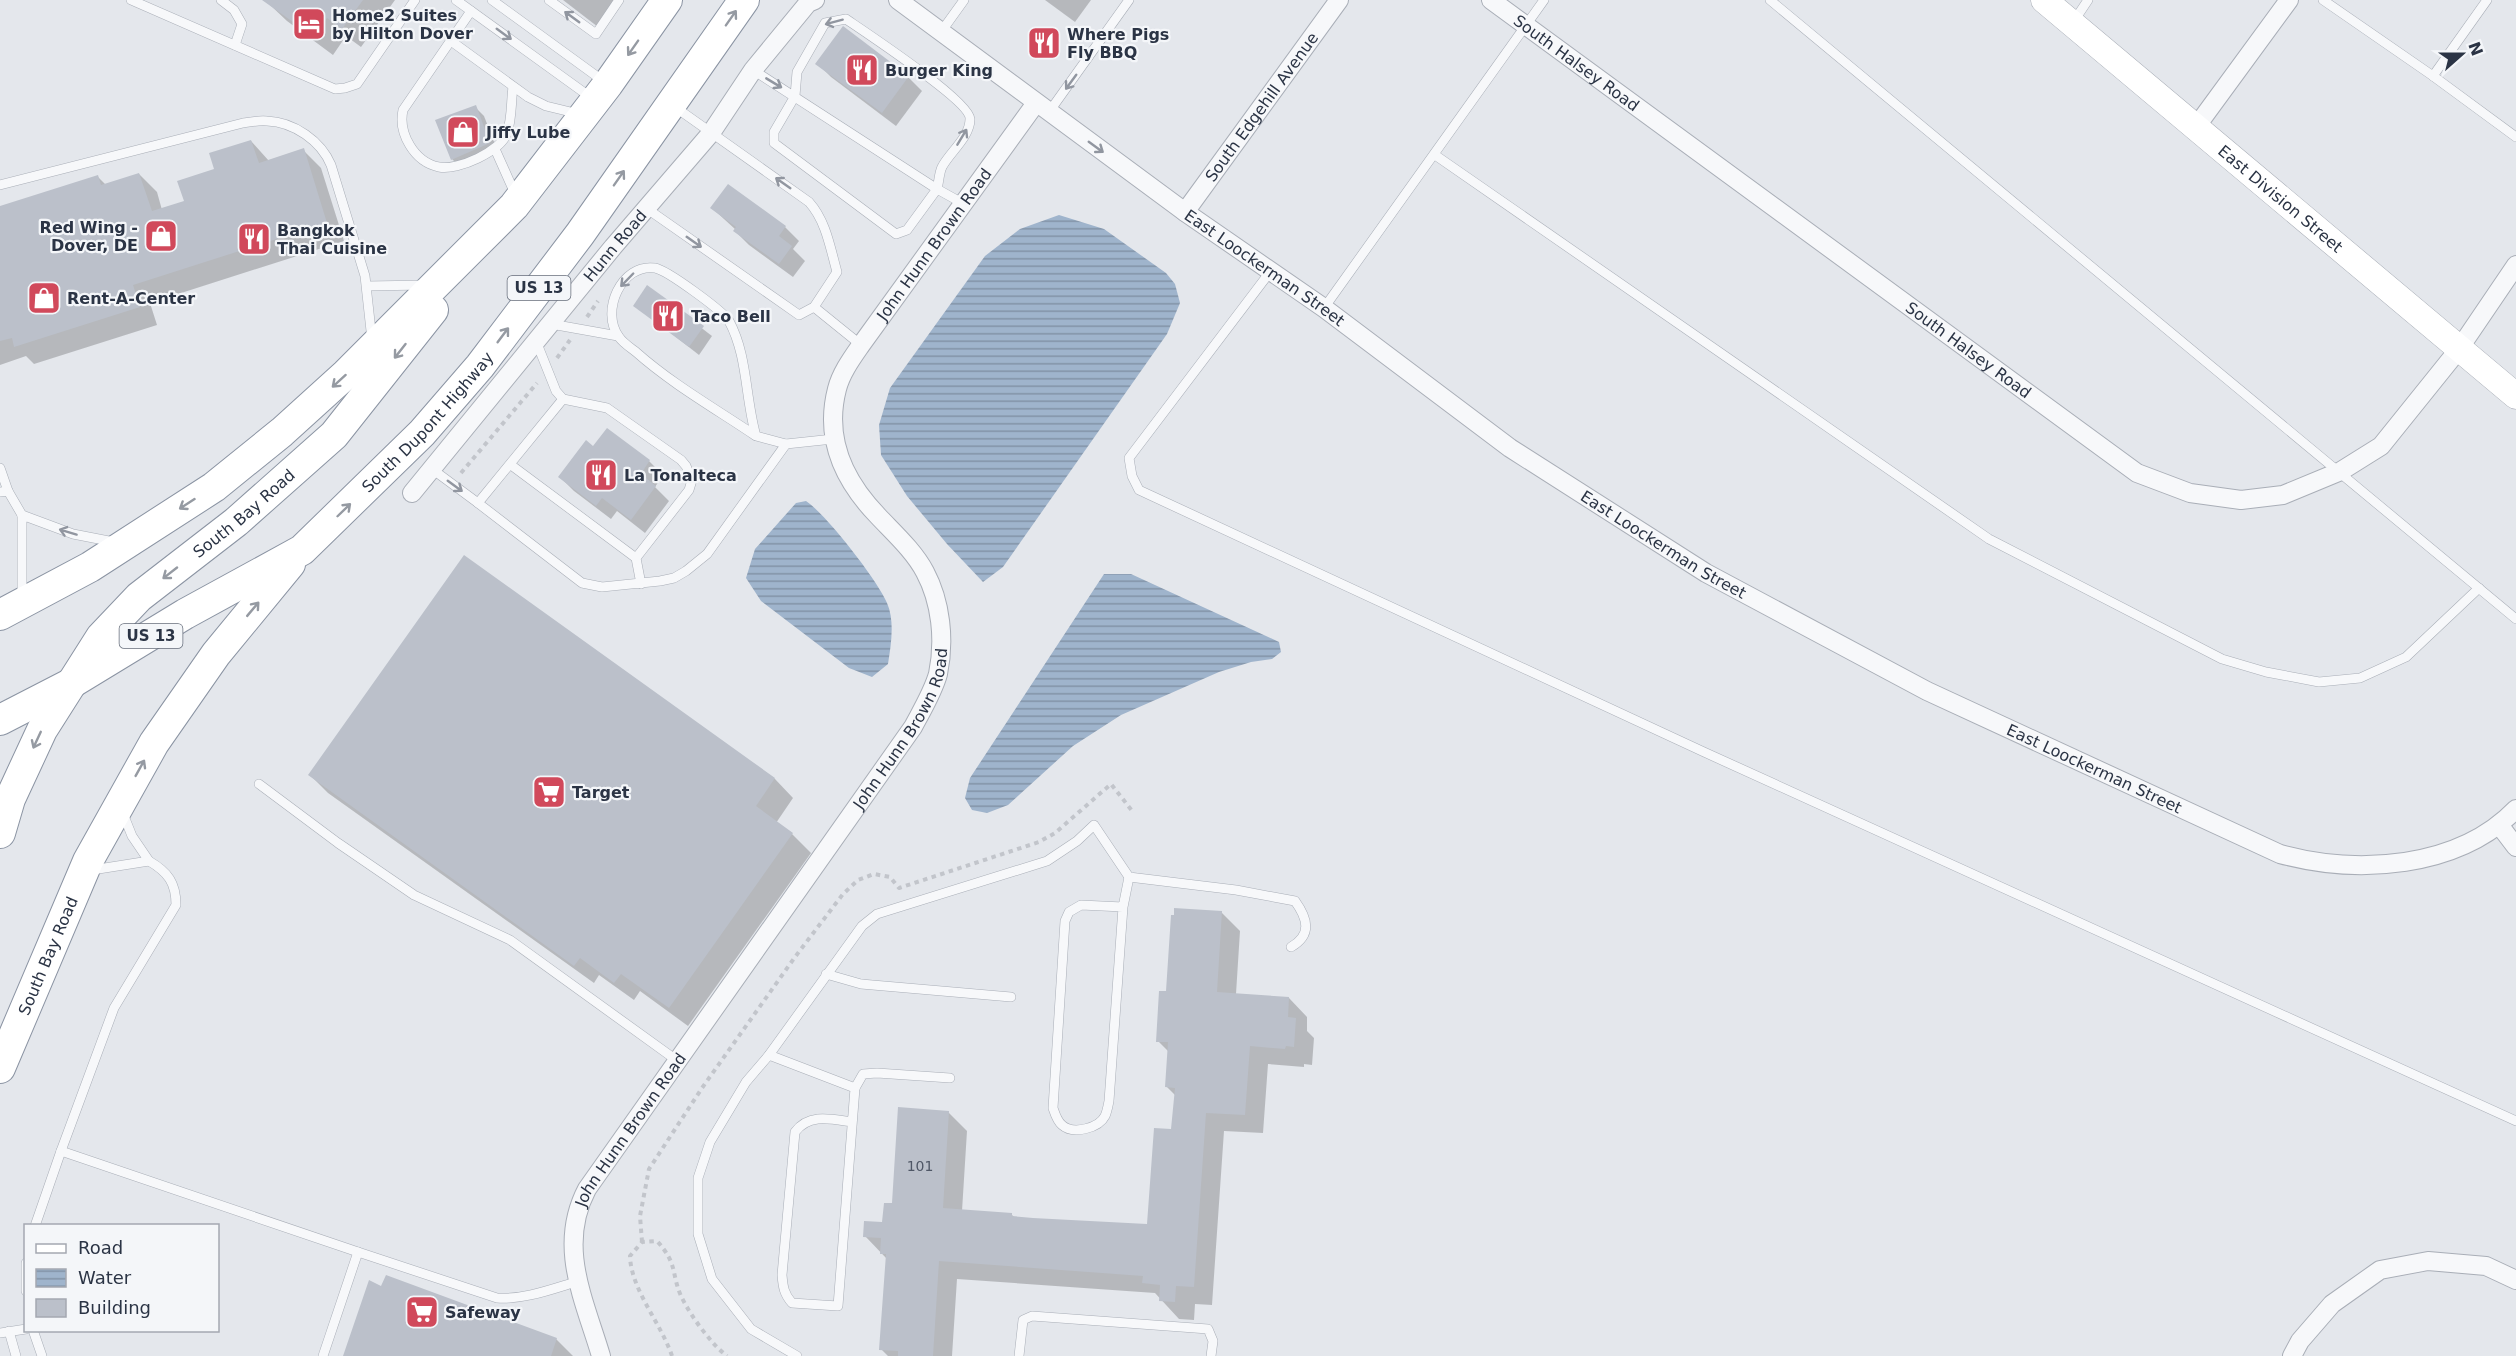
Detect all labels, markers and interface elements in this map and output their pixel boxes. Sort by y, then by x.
hotel icon: Home2 Suites by Hilton Dover [291,6,327,42]
place label: Home2 Suites by Hilton Dover [332,6,473,43]
street label: South Halsey Road [1510,10,1643,115]
one-way arrow [565,11,581,23]
one-way arrow [725,11,737,27]
one-way arrow [825,16,844,28]
north arrow [2432,24,2492,84]
restaurant icon: Where Pigs Fly BBQ [1026,25,1062,61]
place label: Where Pigs Fly BBQ [1067,25,1169,62]
one-way arrow [495,28,511,40]
street label: South Edgehill Avenue [1201,28,1322,185]
one-way arrow [627,39,640,55]
text: N [2464,39,2487,58]
restaurant icon: Burger King [844,52,880,88]
place label: Burger King [885,61,993,80]
one-way arrow [1064,73,1077,89]
one-way arrow [765,77,782,89]
shop icon: Jiffy Lube [445,114,481,150]
place label: Jiffy Lube [485,123,570,142]
one-way arrow [956,129,968,146]
one-way arrow [1087,141,1103,153]
street label: East Division Street [2215,141,2347,256]
street label: John Hunn Brown Road [872,165,995,325]
one-way arrow [613,171,625,187]
one-way arrow [775,177,791,189]
street label: East Loockerman Street [1181,205,1349,330]
street label: Hunn Road [579,206,650,285]
place label: Red Wing - Dover, DE [40,218,138,255]
shop icon: Red Wing - Dover, DE [143,218,179,254]
restaurant icon: Bangkok Thai Cuisine [236,221,272,257]
place label: Bangkok Thai Cuisine [277,221,387,258]
one-way arrow [686,236,702,248]
one-way arrow [619,273,634,288]
road number: US 13 [508,276,570,300]
shop icon: Rent-A-Center [26,280,62,316]
place label: Rent-A-Center [67,289,195,308]
restaurant icon: Taco Bell [650,298,686,334]
street label: South Halsey Road [1902,298,2035,402]
place label: Taco Bell [691,307,771,326]
one-way arrow [497,327,510,343]
one-way arrow [394,343,407,359]
street label: South Dupont Highway [358,348,497,496]
one-way arrow [331,374,346,388]
restaurant icon: La Tonalteca [583,457,619,493]
street label: South Bay Road [189,465,299,561]
place label: La Tonalteca [624,466,737,485]
one-way arrow [446,480,462,492]
street label: East Loockerman Street [1577,486,1750,602]
one-way arrow [179,497,196,510]
one-way arrow [336,502,351,517]
one-way arrow [59,526,78,537]
one-way arrow [163,567,179,580]
one-way arrow [246,601,259,617]
road number: US 13 [120,624,182,648]
street label: John Hunn Brown Road [848,647,951,813]
street label: East Loockerman Street [2004,720,2185,817]
one-way arrow [31,731,42,749]
one-way arrow [134,760,146,777]
supermarket icon: Target [531,774,567,810]
place label: Target [572,783,630,802]
street label: South Bay Road [14,894,81,1018]
street label: John Hunn Brown Road [570,1049,690,1210]
house number: 101 [907,1158,933,1174]
legend [24,1224,219,1332]
text: Road [78,1237,123,1258]
text: Water [78,1267,132,1288]
supermarket icon: Safeway [404,1294,440,1330]
text: Building [78,1297,151,1318]
place label: Safeway [445,1303,521,1322]

